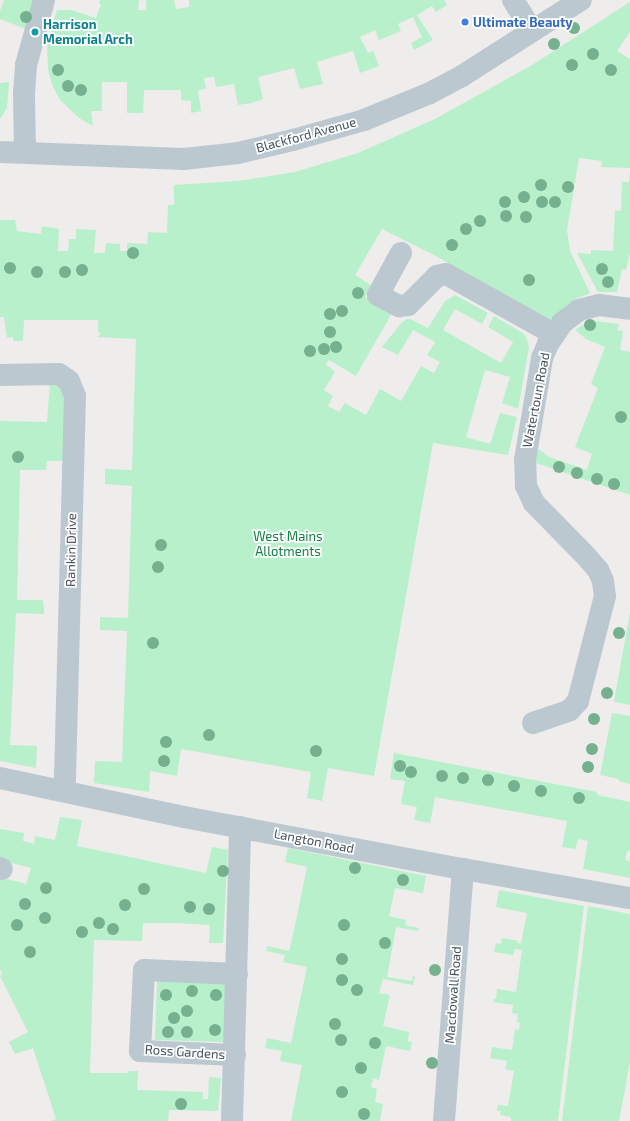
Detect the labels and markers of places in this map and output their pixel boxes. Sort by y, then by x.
place label: Ultimate Beauty [473,14,573,30]
place label: Harrison Memorial Arch [43,17,133,48]
marker: Ultimate Beauty [460,17,470,27]
marker: Harrison Memorial Arch [30,27,40,37]

